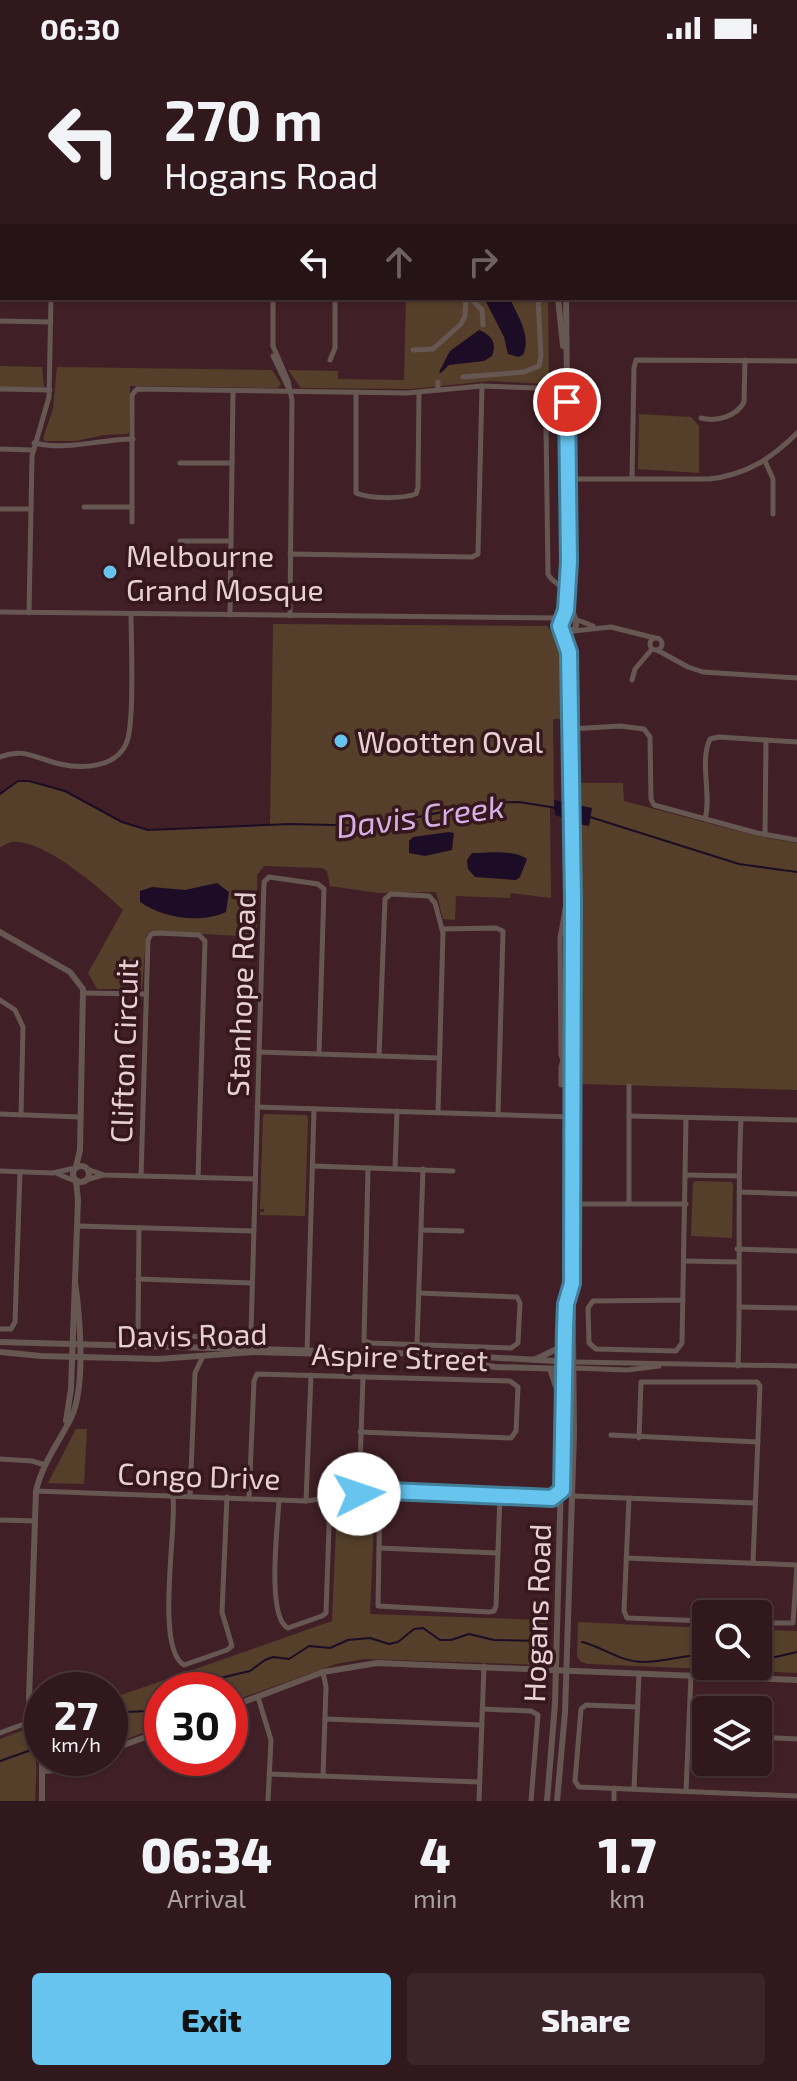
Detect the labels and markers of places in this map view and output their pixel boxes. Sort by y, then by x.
pin [533,368,601,436]
place label: Melbourne Grand Mosque [126,537,324,607]
marker: Melbourne Grand Mosque [101,563,119,581]
place label: Wootten Oval [357,723,543,759]
marker: Wootten Oval [332,732,350,750]

